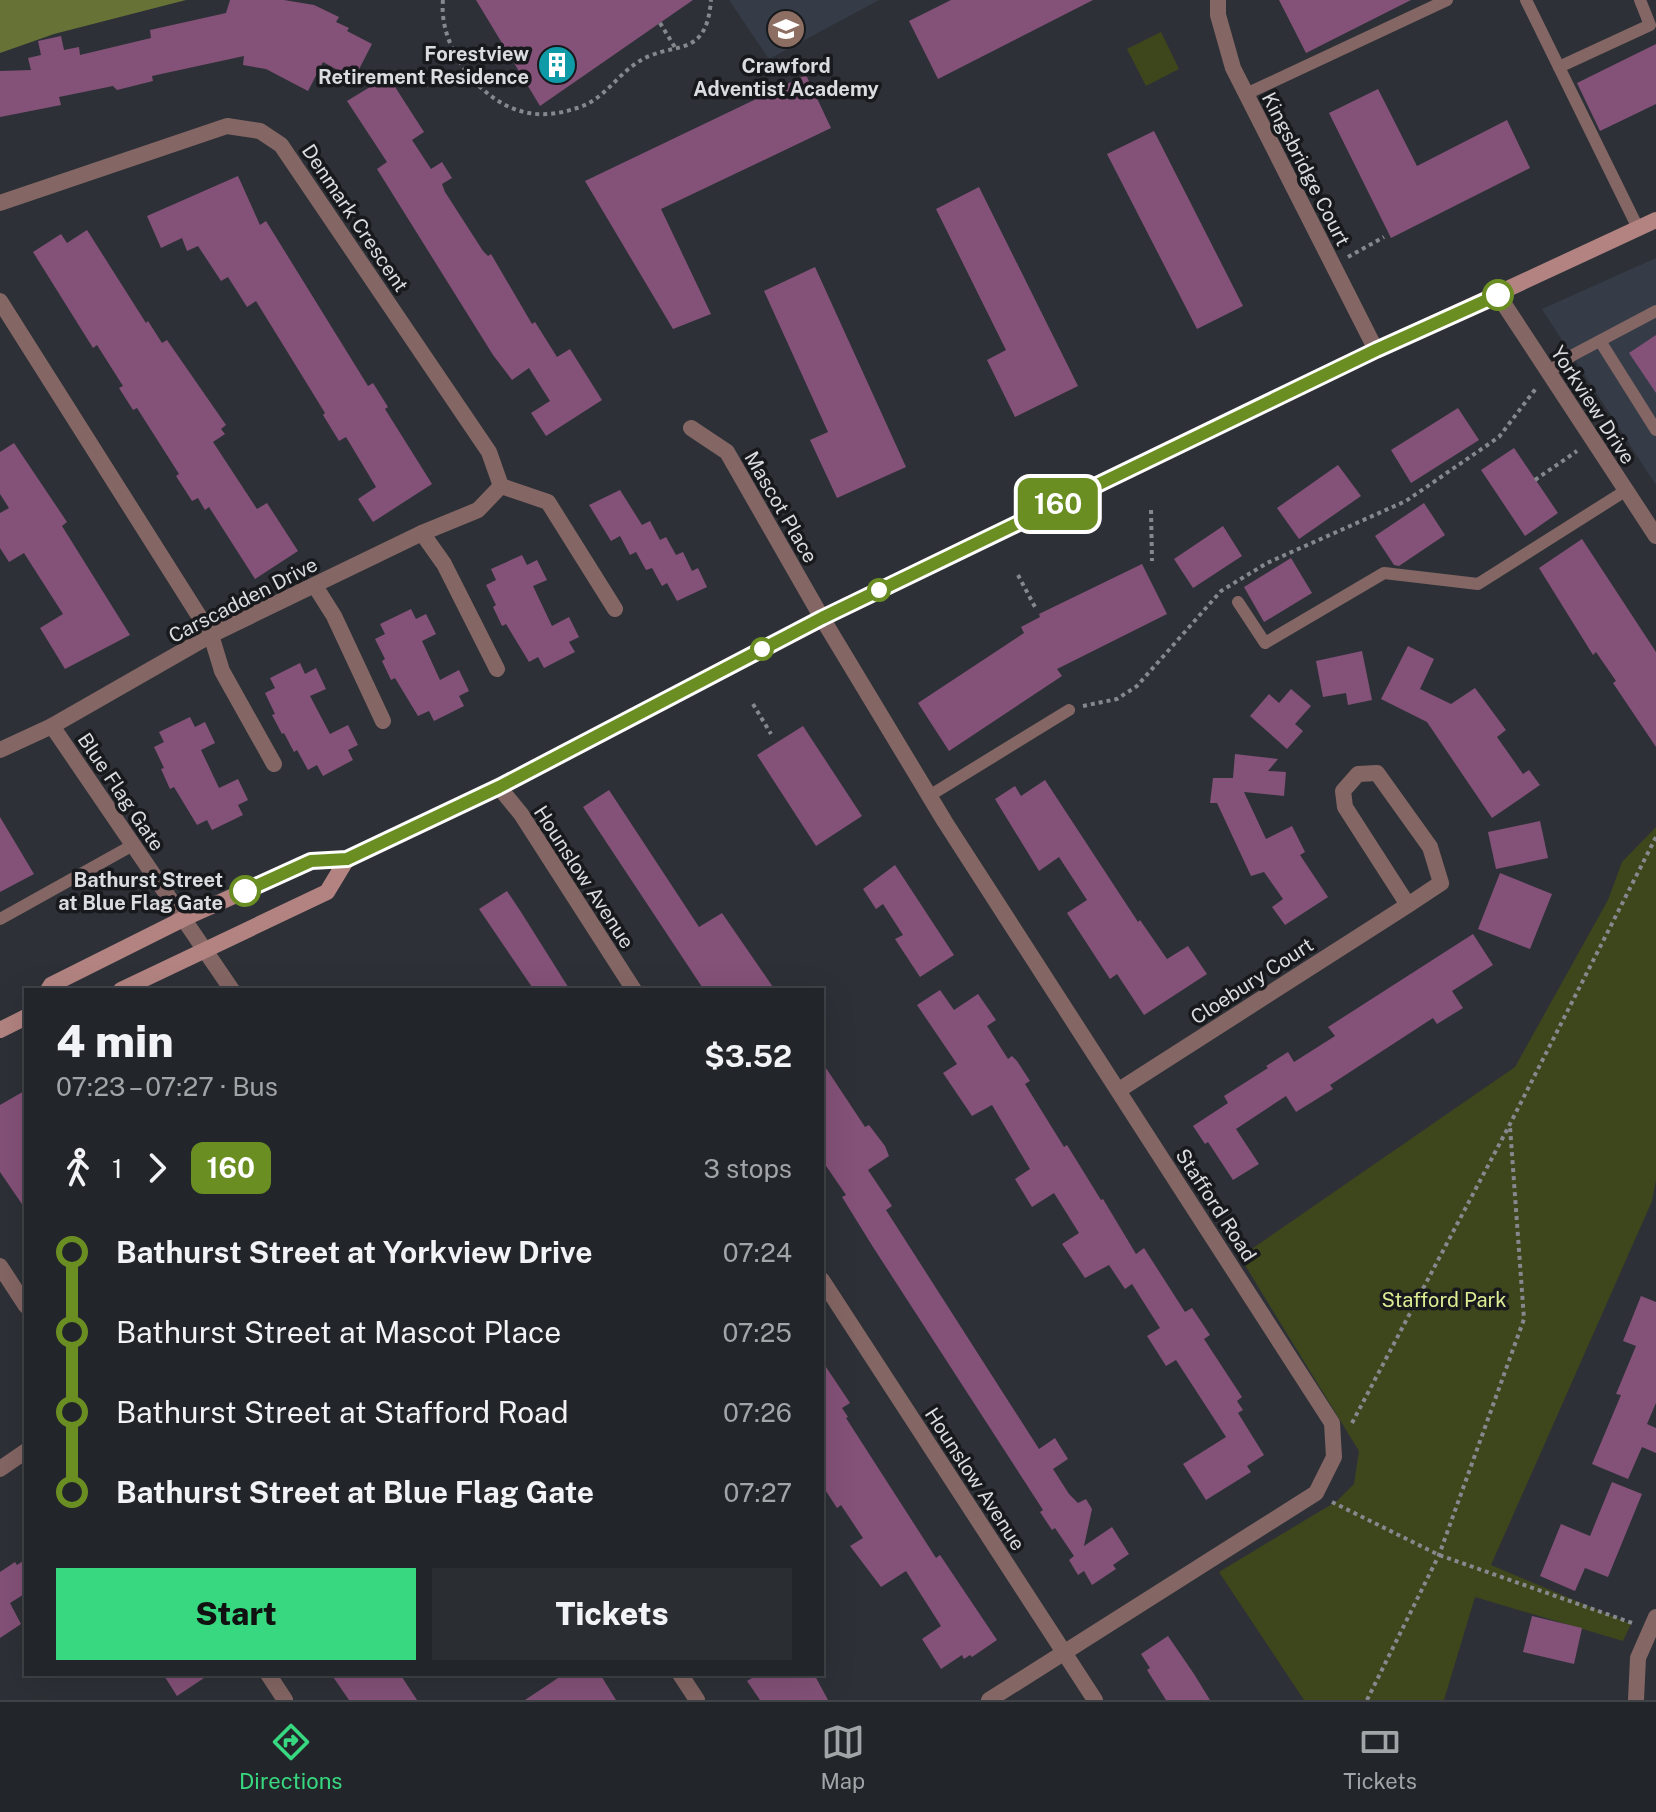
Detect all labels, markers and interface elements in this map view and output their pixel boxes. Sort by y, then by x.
school or university icon: Crawford Adventist Academy [765,8,807,50]
place label: Forestview Retirement Residence [318,42,529,89]
building icon: Forestview Retirement Residence [536,44,578,86]
place label: Crawford Adventist Academy [693,54,879,101]
street label: Kingsbridge Court [1257,88,1355,250]
street label: Denmark Crescent [297,140,413,296]
unlabelled marker [1483,280,1513,310]
street label: Yorkview Drive [1546,341,1640,469]
street label: Mascot Place [739,447,823,567]
line badge: 160 [1012,478,1104,530]
text: 160 [1034,487,1082,520]
street label: Carscadden Drive [165,552,321,648]
unlabelled marker [868,579,890,601]
unlabelled marker [751,638,773,660]
street label: Blue Flag Gate [73,728,169,856]
street label: Hounslow Avenue [529,801,639,953]
place label: Bathurst Street at Blue Flag Gate [58,868,223,915]
marker: Bathurst Street at Blue Flag Gate [230,876,260,906]
street label: Cloebury Court [1186,932,1318,1030]
text: 4 min [56,1015,174,1067]
text: $3.52 [704,1038,792,1074]
text: 07:23 – 07:27 · Bus [56,1071,278,1102]
street label: Stafford Road [1171,1144,1261,1266]
icon: walk [56,1146,100,1190]
icon: forward [135,1146,179,1190]
text: 160 [207,1151,255,1184]
text: 1 [112,1153,123,1184]
text: 3 stops [703,1153,792,1184]
text: Bathurst Street at Yorkview Drive [116,1234,593,1270]
text: 07:24 [723,1237,792,1268]
park label: Stafford Park [1381,1288,1507,1312]
text: Bathurst Street at Mascot Place [116,1314,561,1350]
text: 07:25 [722,1317,792,1348]
text: Bathurst Street at Stafford Road [116,1394,569,1430]
text: 07:26 [723,1397,792,1428]
street label: Hounslow Avenue [920,1403,1030,1555]
text: Bathurst Street at Blue Flag Gate [116,1474,594,1510]
text: 07:27 [723,1477,792,1508]
button: Start [56,1568,416,1660]
button: Tickets [432,1568,792,1660]
tab: Directions [239,1720,342,1794]
tab: Map [820,1720,865,1794]
tab: Tickets [1343,1720,1417,1794]

